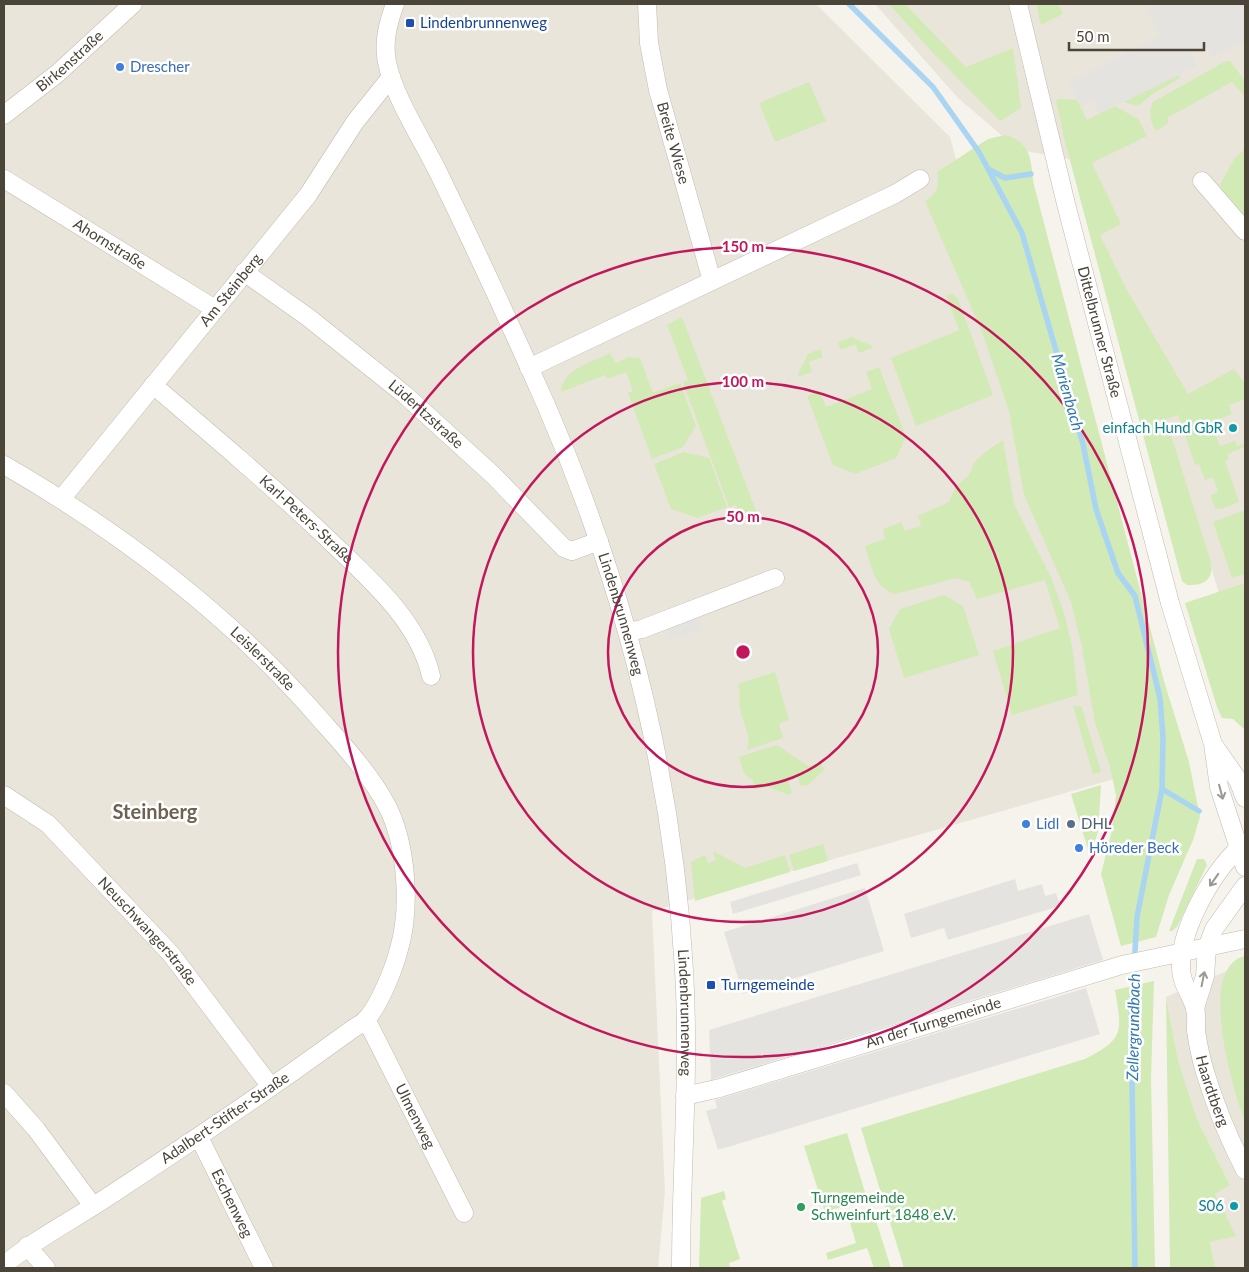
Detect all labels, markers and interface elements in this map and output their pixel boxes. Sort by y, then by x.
place label: Lindenbrunnenweg [420,13,547,31]
marker: Lindenbrunnenweg [404,17,416,29]
scale bar [1069,20,1204,52]
street label: Birkenstraße [32,26,106,95]
text: 50 m [1076,27,1110,45]
place label: Drescher [130,57,190,75]
marker: Drescher [114,61,126,73]
street label: Breite Wiese [654,100,694,186]
street label: Ahornstraße [70,214,150,272]
text: 150 m [722,237,764,255]
street label: Am Steinberg [195,249,265,329]
street label: Dittelbrunner Straße [1075,264,1126,400]
water label: Marienbach [1048,351,1089,433]
text: 100 m [722,372,764,390]
street label: Lüderitzstraße [385,375,468,452]
place label: einfach Hund GbR [1102,418,1224,436]
marker: einfach Hund GbR [1227,422,1239,434]
street label: Karl-Peters-Straße [256,471,358,567]
text: 50 m [726,507,760,525]
street label: Lindenbrunnenweg [595,550,648,677]
street label: Leislerstraße [227,622,299,694]
centre of rings [734,643,752,661]
one-way arrow [1217,784,1226,800]
district label: Steinberg [113,799,198,823]
place label: Lidl [1036,814,1059,832]
place label: DHL [1081,814,1112,832]
marker: Lidl [1020,818,1032,830]
marker: DHL [1065,818,1077,830]
place label: Höreder Beck [1089,838,1180,856]
marker: Höreder Beck [1073,842,1085,854]
one-way arrow [1209,872,1219,886]
street label: Neuschwangerstraße [95,873,201,988]
street label: Lindenbrunnenweg [675,948,696,1076]
one-way arrow [1199,971,1209,987]
water label: Zellergrundbach [1122,973,1143,1082]
place label: Turngemeinde [721,975,815,993]
marker: Turngemeinde [705,979,717,991]
street label: An der Turngemeinde [863,993,1003,1051]
street label: Haardtberg [1193,1053,1234,1129]
street label: Adalbert-Stifter-Straße [157,1068,292,1167]
street label: Ulmenweg [392,1080,440,1152]
street label: Eschenweg [208,1166,257,1240]
place label: Turngemeinde Schweinfurt 1848 e.V. [811,1188,956,1223]
place label: S06 [1198,1196,1224,1214]
marker: S06 [1228,1200,1240,1212]
marker: Turngemeinde Schweinfurt 1848 e.V. [795,1201,807,1213]

